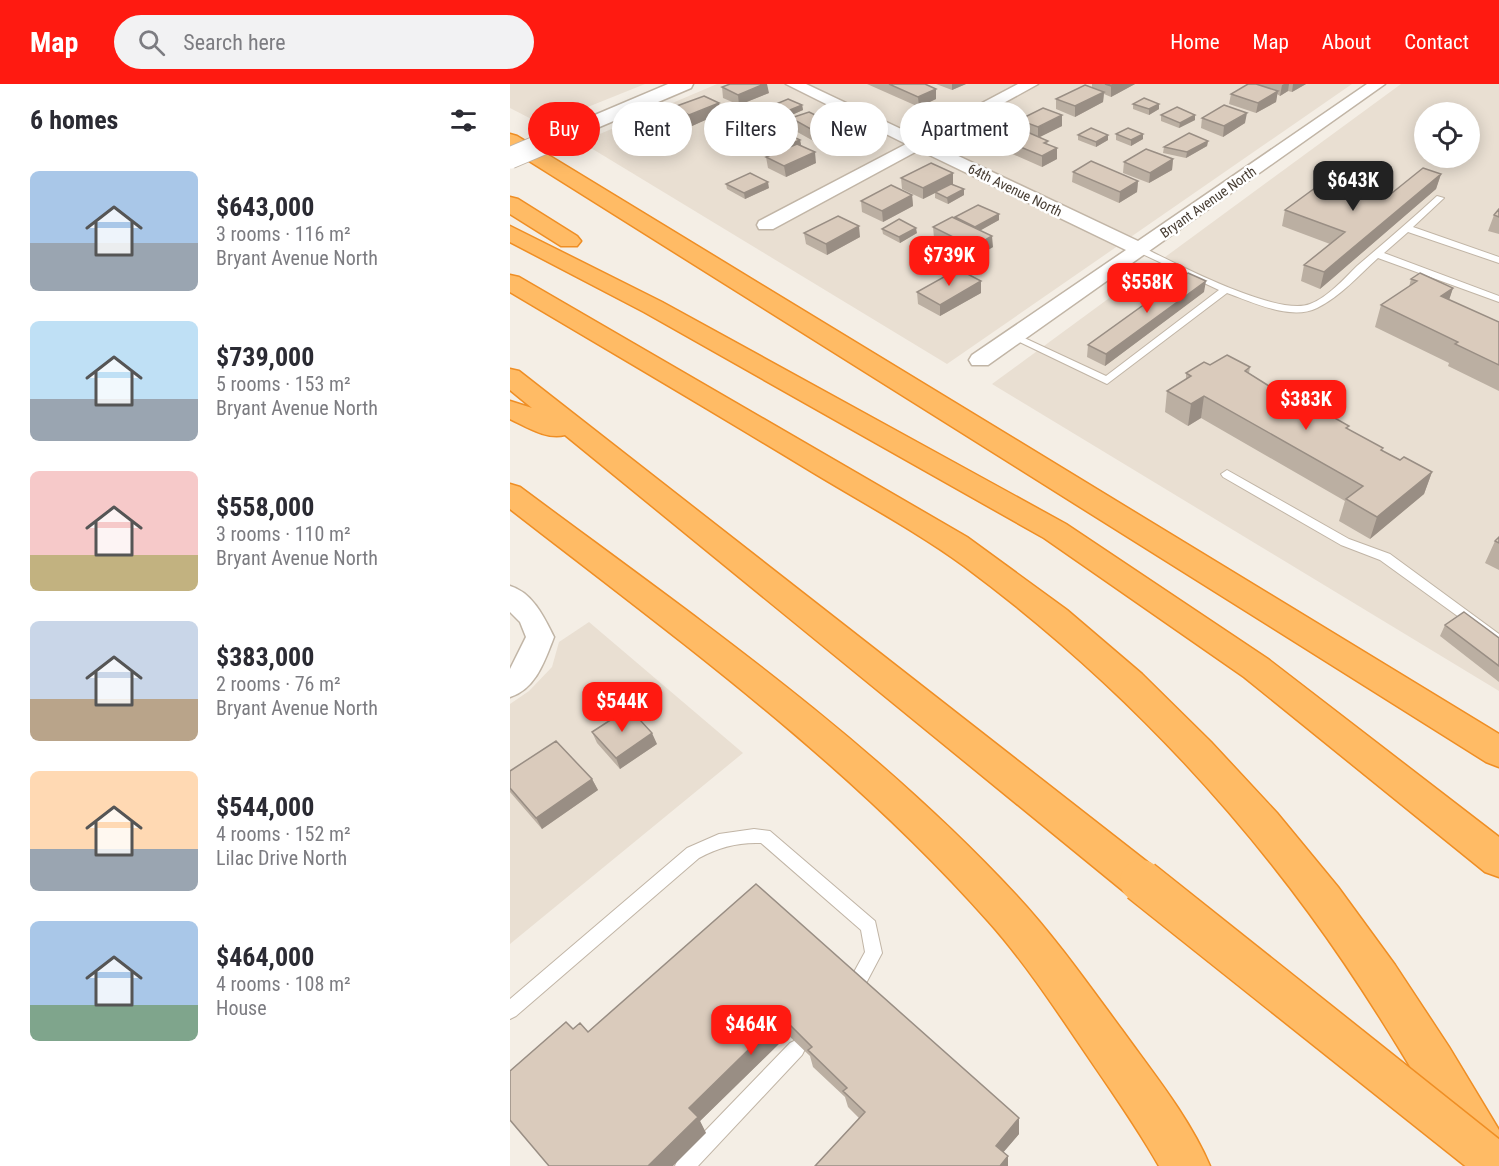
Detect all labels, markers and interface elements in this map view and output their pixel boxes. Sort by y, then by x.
search box [114,15,534,69]
text: Map [30,26,78,59]
icon: search [135,26,168,59]
text: Search here [183,30,286,55]
text: Home [1170,30,1220,54]
text: Map [1253,30,1289,54]
text: About [1322,30,1371,54]
text: Contact [1404,30,1469,54]
chip: Buy [528,102,600,156]
chip: Rent [612,102,692,156]
chip: Filters [704,102,798,156]
chip: New [810,102,888,156]
chip: Apartment [900,102,1030,156]
map controls [1414,102,1480,168]
button: locate [1414,102,1480,168]
icon: filters [447,104,480,137]
text: 6 homes [30,105,118,135]
street label: 64th Avenue North [965,160,1065,220]
pin: $643K [1311,161,1395,212]
street label: Bryant Avenue North [1157,163,1259,241]
text: $643K [1327,168,1379,192]
text: $643,000 [216,192,314,222]
icon: home [78,195,150,267]
text: 3 rooms · 116 m² [216,222,351,246]
pin: $739K [907,236,991,287]
text: $739K [923,243,975,267]
text: Bryant Avenue North [216,246,378,270]
pin: $558K [1105,263,1189,314]
text: $558K [1121,270,1173,294]
text: $739,000 [216,342,314,372]
icon: home [78,345,150,417]
text: 5 rooms · 153 m² [216,372,351,396]
pin: $383K [1264,380,1348,431]
text: $383K [1280,387,1332,411]
text: Bryant Avenue North [216,396,378,420]
text: $558,000 [216,492,314,522]
icon: home [78,495,150,567]
text: 3 rooms · 110 m² [216,522,351,546]
text: Bryant Avenue North [216,546,378,570]
text: $383,000 [216,642,314,672]
icon: home [78,645,150,717]
text: 2 rooms · 76 m² [216,672,341,696]
pin: $544K [580,682,664,733]
text: $544K [596,689,648,713]
text: Bryant Avenue North [216,696,378,720]
text: $544,000 [216,792,314,822]
icon: home [78,795,150,867]
text: 4 rooms · 152 m² [216,822,351,846]
text: Lilac Drive North [216,846,347,870]
text: $464,000 [216,942,314,972]
icon: home [78,945,150,1017]
text: 4 rooms · 108 m² [216,972,351,996]
text: House [216,996,267,1020]
pin: $464K [709,1005,793,1056]
text: $464K [725,1012,777,1036]

